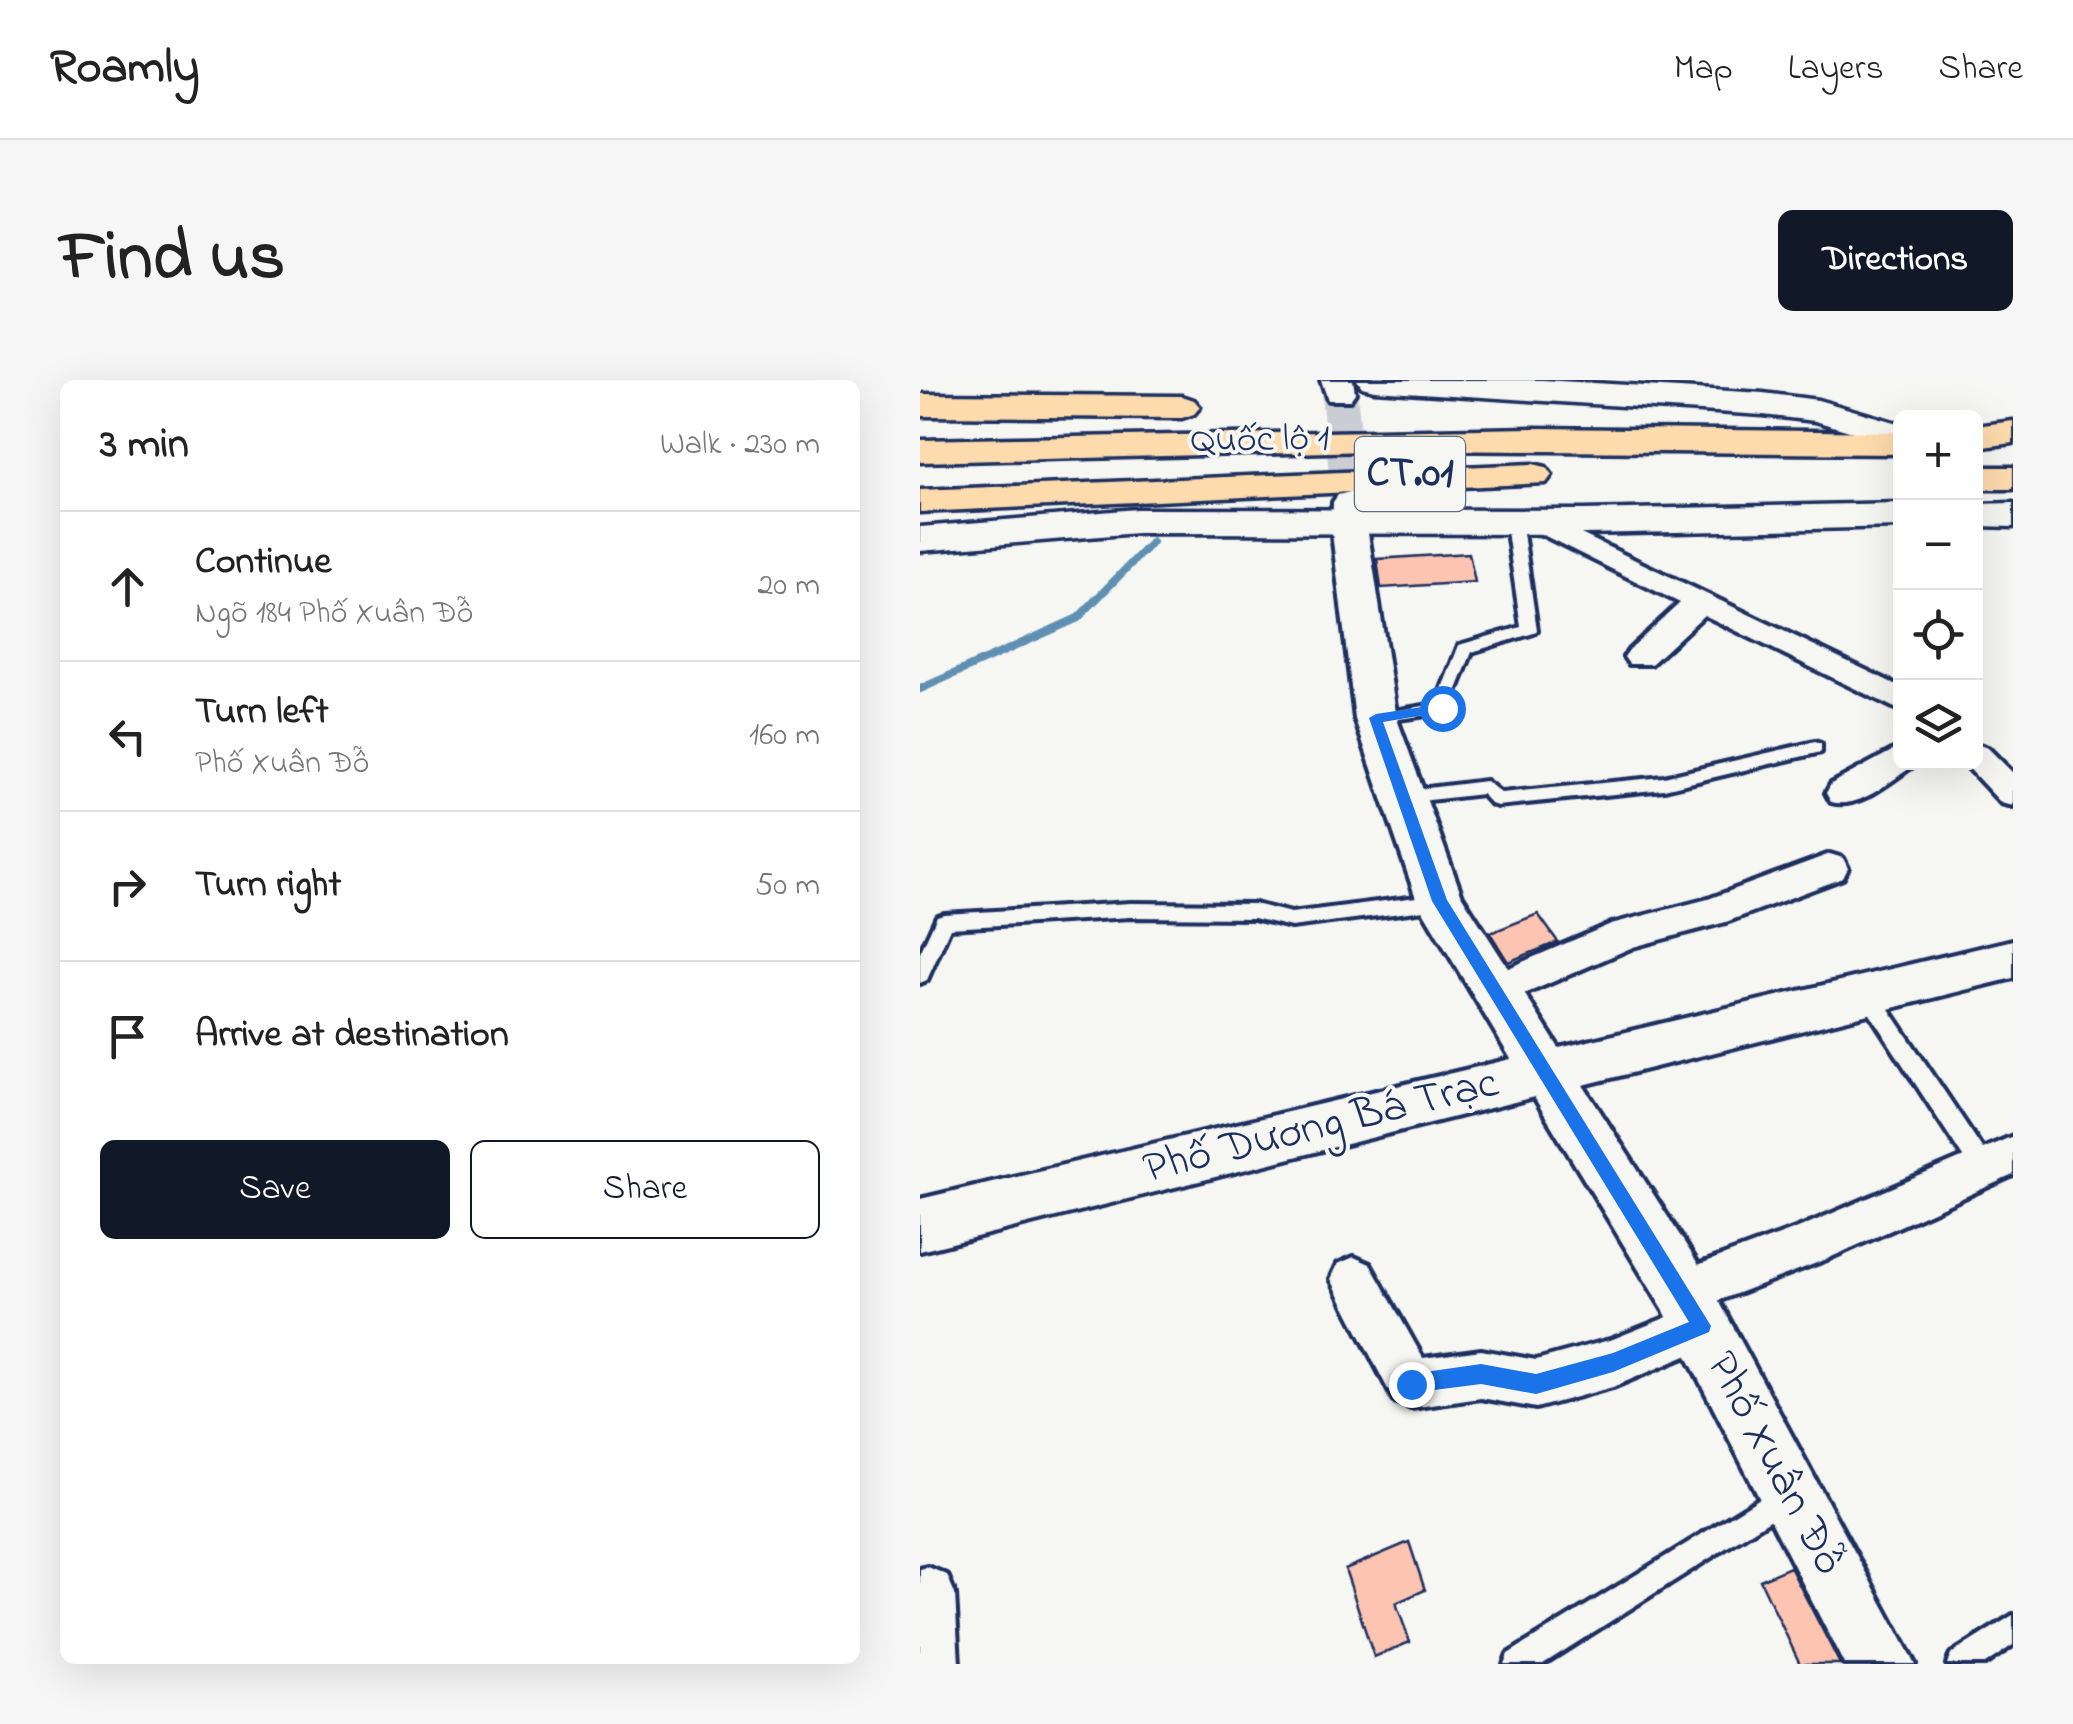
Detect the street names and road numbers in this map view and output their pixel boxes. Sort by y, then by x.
street label: Quốc lộ 1 [1190,412,1330,470]
road number: CT.01 [1355,437,1465,511]
street label: Phố Dương Bá Trạc [1137,1051,1506,1204]
street label: Phố Xuân Đỗ [1687,1340,1861,1588]

